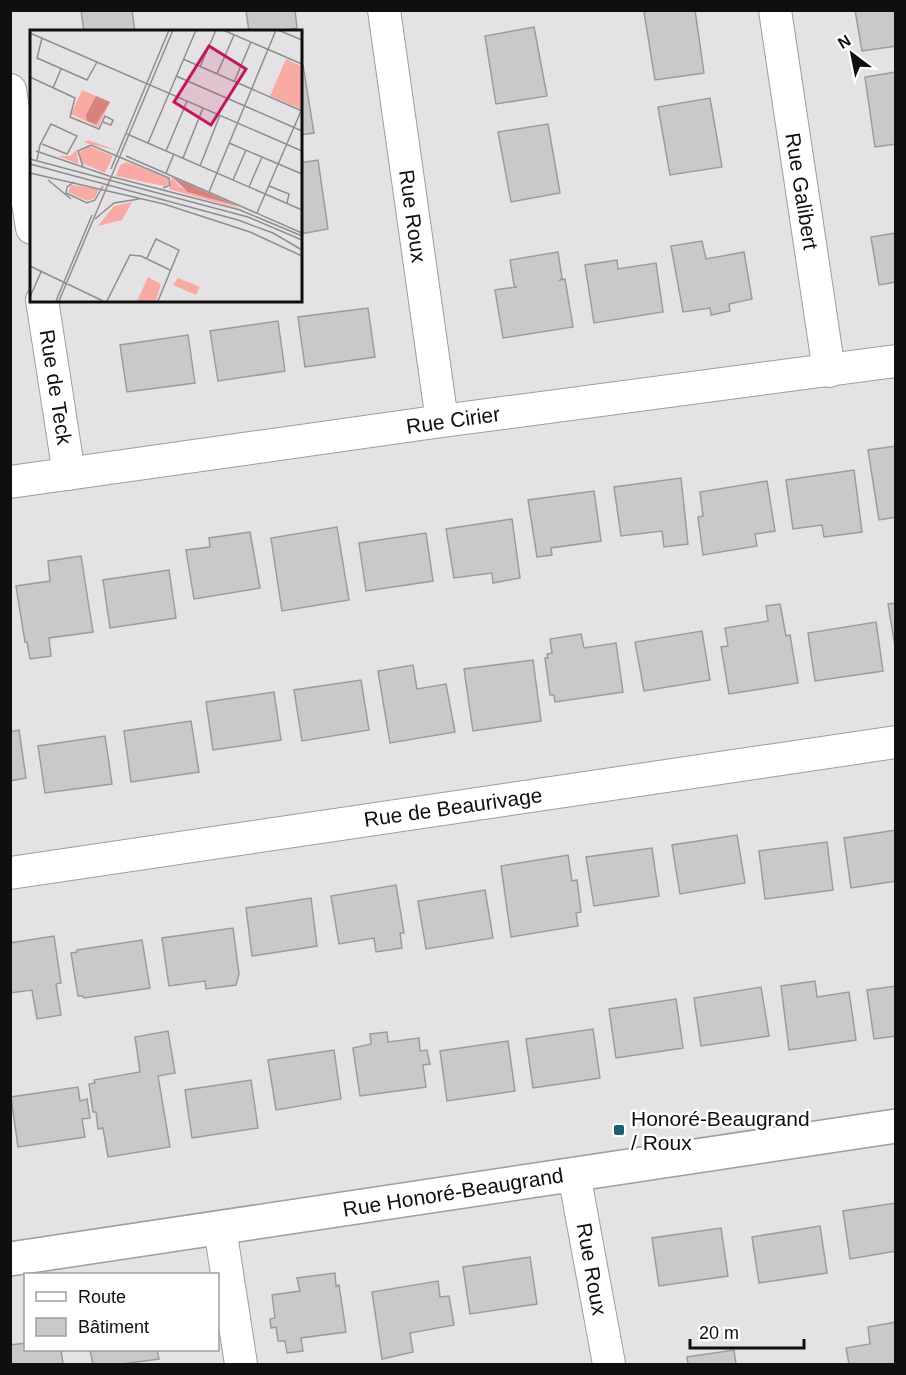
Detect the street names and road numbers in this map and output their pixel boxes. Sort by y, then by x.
street label: Rue Galibert [781,131,823,251]
street label: Rue Roux [395,168,431,264]
street label: Rue de Teck [36,328,77,447]
street label: Rue Cirier [405,402,501,438]
street label: Rue de Beaurivage [362,783,544,831]
street label: Rue Honoré-Beaugrand [341,1163,565,1221]
street label: Rue Roux [573,1221,612,1317]

